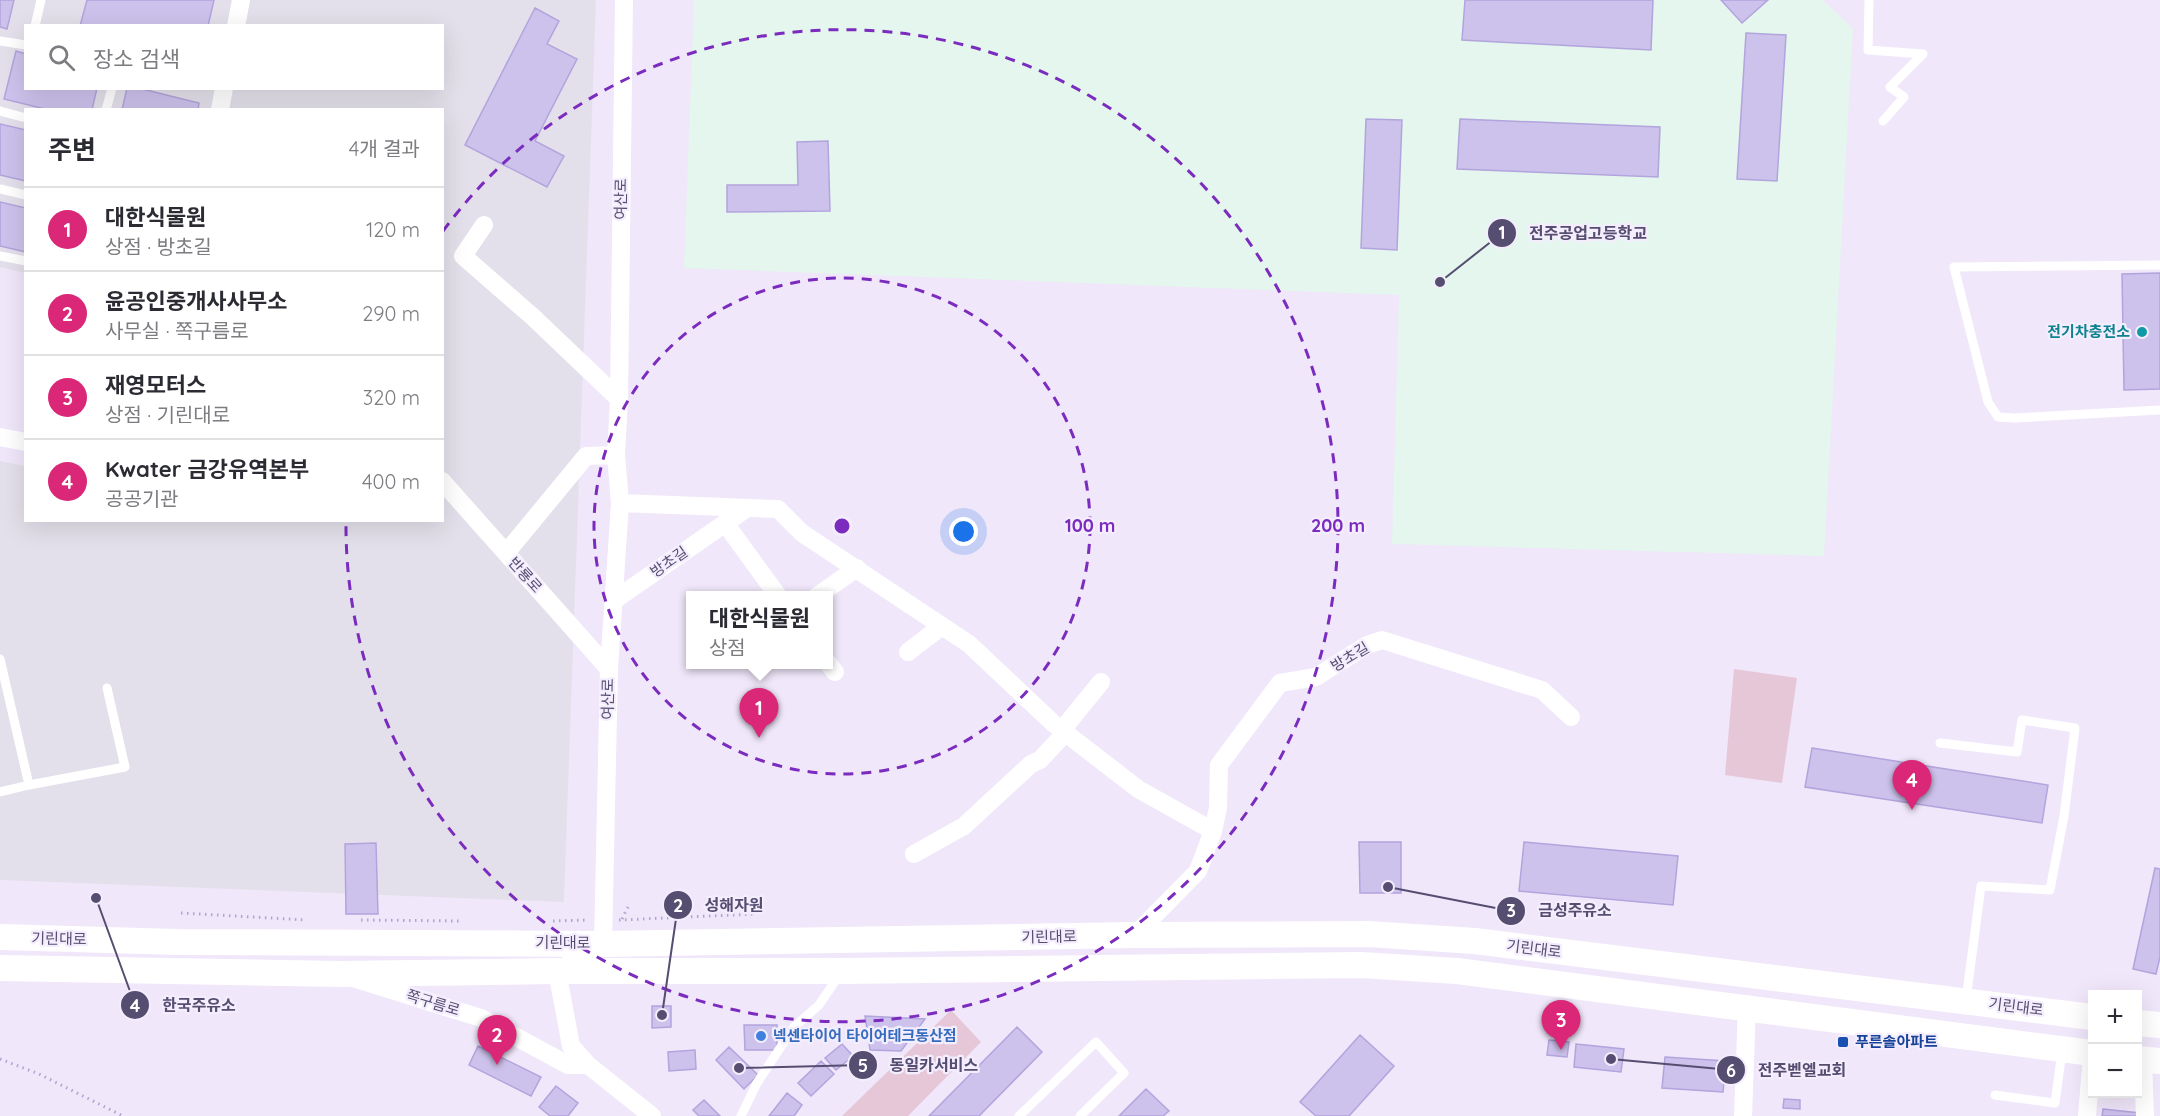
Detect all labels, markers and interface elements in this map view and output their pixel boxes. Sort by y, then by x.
search box [24,24,444,90]
icon: search [45,41,78,74]
text: 장소 검색 [93,45,180,73]
text: 주변 [48,133,96,166]
text: 4개 결과 [349,136,420,161]
street label: 여산로 [611,178,630,220]
text: 대한식물원 [105,203,206,231]
callout: 전주공업고등학교 [1487,216,1658,250]
text: 1 [64,217,71,242]
text: 120 m [366,217,420,242]
text: 1 [1498,221,1506,244]
text: 전주공업고등학교 [1529,223,1647,243]
text: 상점 · 방초길 [105,234,212,259]
text: 윤공인중개사사무소 [105,287,287,315]
text: 2 [62,301,73,326]
text: 290 m [362,301,420,326]
text: 사무실 · 쪽구름로 [105,318,249,343]
place label: 전기차충전소 [2047,322,2130,341]
marker: 전기차충전소 [2135,325,2149,339]
text: 재영모터스 [105,371,206,399]
text: 3 [62,385,73,410]
text: 320 m [363,385,420,410]
text: 상점 · 기린대로 [105,402,230,427]
text: Kwater 금강유역본부 [105,455,309,483]
text: 4 [62,469,73,494]
text: 400 m [362,469,420,494]
text: 공공기관 [105,486,179,511]
text: 100 m [1065,514,1115,537]
text: 200 m [1311,514,1365,537]
centre of rings [832,516,852,536]
your location [949,517,978,546]
street label: 방초길 [646,542,691,581]
street label: 반룡로 [504,553,546,596]
popup [686,591,833,669]
text: 대한식물원 [709,604,810,632]
text: 상점 [709,635,746,660]
street label: 방초길 [1327,638,1372,675]
street label: 여산로 [598,678,617,720]
pin: 1 [740,688,778,738]
pin: 4 [1892,760,1932,810]
callout: 성해자원 [663,888,776,922]
text: 2 [673,894,683,917]
callout: 금성주유소 [1496,894,1624,928]
text: 성해자원 [705,895,763,915]
text: 3 [1506,899,1516,922]
text: 금성주유소 [1538,900,1612,920]
street label: 기린대로 [1021,927,1077,946]
street label: 기린대로 [31,929,87,948]
street label: 기린대로 [535,933,591,952]
street label: 기린대로 [1506,936,1563,961]
street label: 쪽구름로 [404,985,462,1020]
callout: 한국주유소 [120,988,248,1022]
map controls [2088,990,2142,1098]
button: + [2088,990,2142,1044]
text: 4 [130,994,141,1017]
street label: 기린대로 [1988,994,2045,1019]
text: 한국주유소 [162,995,236,1015]
pin: 3 [1542,1000,1580,1050]
pin: 2 [478,1016,516,1065]
place label: 넥센타이어 타이어테크동산점 [773,1026,957,1045]
marker: 넥센타이어 타이어테크동산점 [754,1029,768,1043]
place label: 푸른솔아파트 [1855,1032,1938,1051]
marker: 푸른솔아파트 [1836,1035,1850,1049]
button: − [2088,1044,2142,1098]
callout: 동일카서비스 [848,1048,990,1082]
callout: 전주벧엘교회 [1716,1053,1859,1087]
text: 5 [858,1054,868,1077]
text: 동일카서비스 [890,1055,978,1075]
text: 6 [1726,1059,1736,1082]
text: 전주벧엘교회 [1758,1060,1846,1080]

